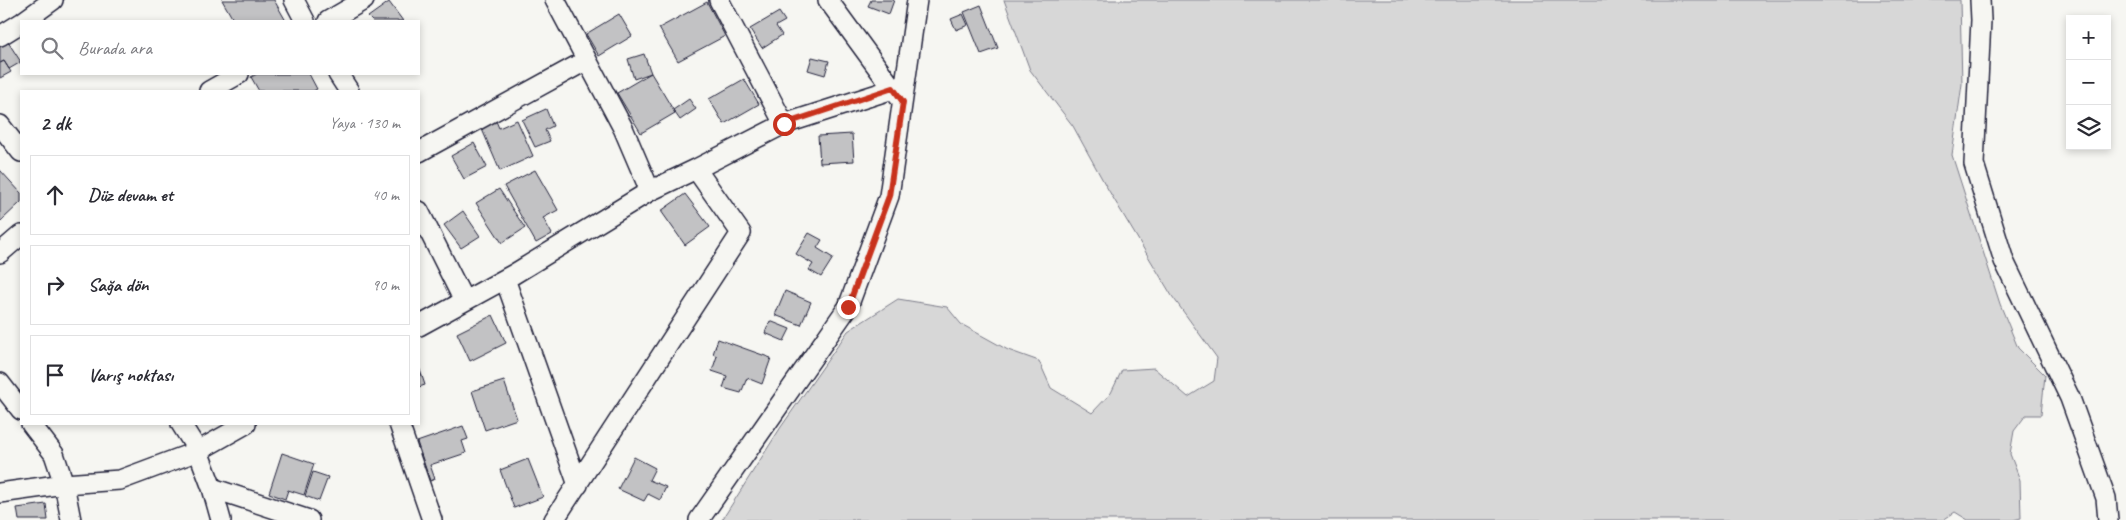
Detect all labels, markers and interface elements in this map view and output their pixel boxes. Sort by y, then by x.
map controls [2066,15,2111,150]
button: + [2066,15,2111,60]
search box [20,20,420,75]
icon: search [38,34,66,62]
text: Burada ara [78,36,152,60]
button: − [2066,60,2111,105]
button: layers [2066,105,2111,150]
text: 2 dk [40,110,71,136]
text: Yaya · 130 m [329,113,400,133]
route start [773,113,796,136]
icon: ahead [41,181,69,209]
text: Düz devam et [88,183,173,207]
text: 40 m [372,185,399,205]
icon: right [41,271,69,299]
text: Sağa dön [88,273,149,297]
text: 90 m [372,275,399,295]
route end [837,296,860,319]
icon: arrive [41,361,69,389]
text: Varış noktası [88,363,173,387]

